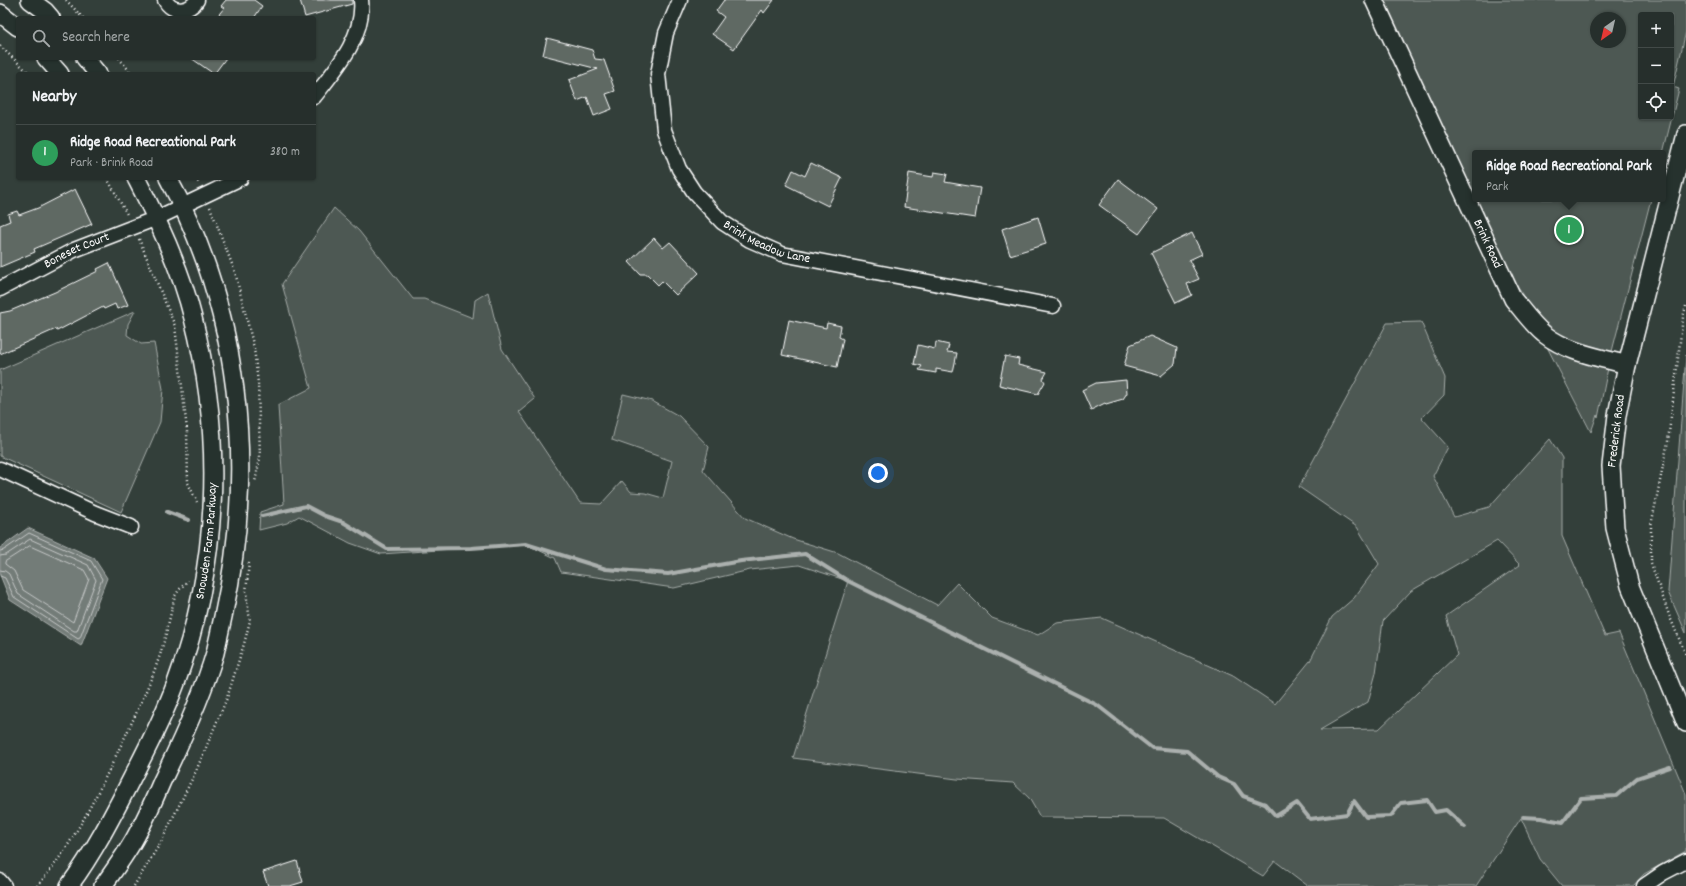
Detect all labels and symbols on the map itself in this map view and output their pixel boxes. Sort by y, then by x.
north arrow [1590,12,1626,48]
pin: 1 [1556,215,1582,245]
street label: Brink Meadow Lane [719,216,812,269]
street label: Brink Road [1468,216,1507,272]
street label: Boneset Court [41,228,113,274]
street label: Frederick Road [1603,394,1631,468]
your location [868,463,888,483]
street label: Snowden Farm Parkway [191,482,222,601]

